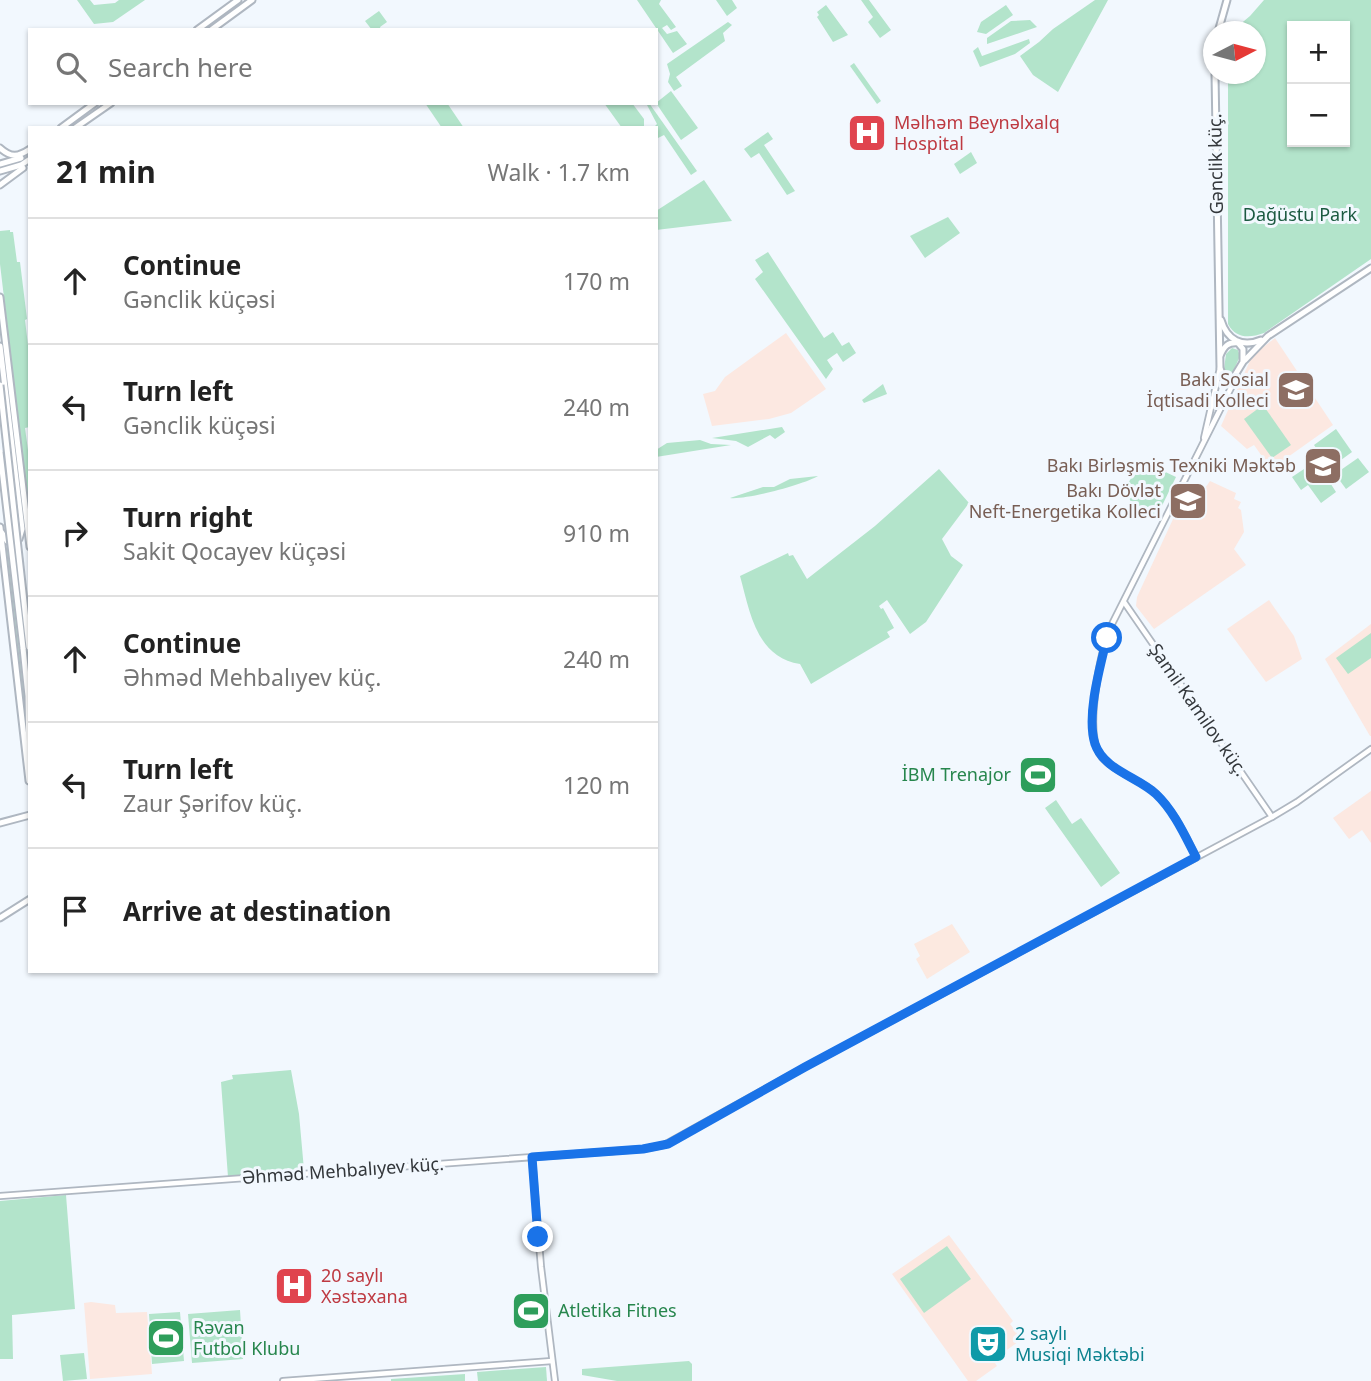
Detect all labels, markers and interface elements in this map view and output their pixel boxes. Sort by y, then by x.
north arrow [1203,21,1266,84]
map controls [1287,21,1350,147]
button: + [1287,21,1350,84]
search box [28,28,658,105]
icon: search [52,48,90,86]
text: Search here [108,49,253,85]
button: − [1287,84,1350,147]
place label: Məlhəm Beynəlxalq Hospital [894,110,1060,155]
hospital icon: Məlhəm Beynəlxalq Hospital [846,112,888,154]
street label: Gənclik küç. [1202,113,1228,215]
text: 21 min [56,151,156,192]
text: Walk · 1.7 km [488,156,630,188]
park label: Dağüstu Park [1243,202,1358,226]
text: Continue [123,247,241,283]
icon: ahead [56,262,94,300]
text: 170 m [563,265,630,297]
text: Gənclik küçəsi [123,283,276,315]
place label: Bakı Sosial İqtisadi Kolleci [1147,367,1269,412]
school or university icon: Bakı Sosial İqtisadi Kolleci [1275,369,1317,411]
text: Turn left [123,373,234,409]
icon: left [56,388,94,426]
text: 240 m [563,391,630,423]
text: Gənclik küçəsi [123,409,276,441]
school or university icon: Bakı Birləşmiş Texniki Məktəb [1302,445,1344,487]
place label: Bakı Birləşmiş Texniki Məktəb [1047,453,1296,477]
place label: Bakı Dövlət Neft-Energetika Kolleci [969,478,1161,523]
school or university icon: Bakı Dövlət Neft-Energetika Kolleci [1167,480,1209,522]
text: Turn right [123,499,253,535]
icon: right [56,514,94,552]
text: 910 m [563,517,630,549]
text: Sakit Qocayev küçəsi [123,535,346,567]
route start [1091,622,1122,653]
text: Continue [123,625,241,661]
street label: Şamil Kamilov küç. [1144,638,1254,780]
icon: ahead [56,640,94,678]
text: 240 m [563,643,630,675]
text: Əhməd Mehbalıyev küç. [123,661,381,693]
text: Turn left [123,751,234,787]
sports icon: İBM Trenajor [1017,754,1059,796]
place label: İBM Trenajor [902,762,1012,786]
icon: left [56,766,94,804]
text: 120 m [563,769,630,801]
text: Zaur Şərifov küç. [123,787,303,819]
icon: arrive [56,892,94,930]
text: Arrive at destination [123,893,392,929]
street label: Əhməd Mehbalıyev küç. [241,1151,445,1189]
route end [522,1221,553,1252]
place label: 20 saylı Xəstəxana [321,1263,408,1308]
hospital icon: 20 saylı Xəstəxana [273,1265,315,1307]
sports icon: Atletika Fitnes [510,1290,552,1332]
place label: Atletika Fitnes [558,1298,677,1322]
place label: Rəvan Futbol Klubu [193,1315,300,1360]
sports icon: Rəvan Futbol Klubu [145,1317,187,1359]
place label: 2 saylı Musiqi Məktəbi [1015,1321,1145,1366]
theatre icon: 2 saylı Musiqi Məktəbi [967,1323,1009,1365]

